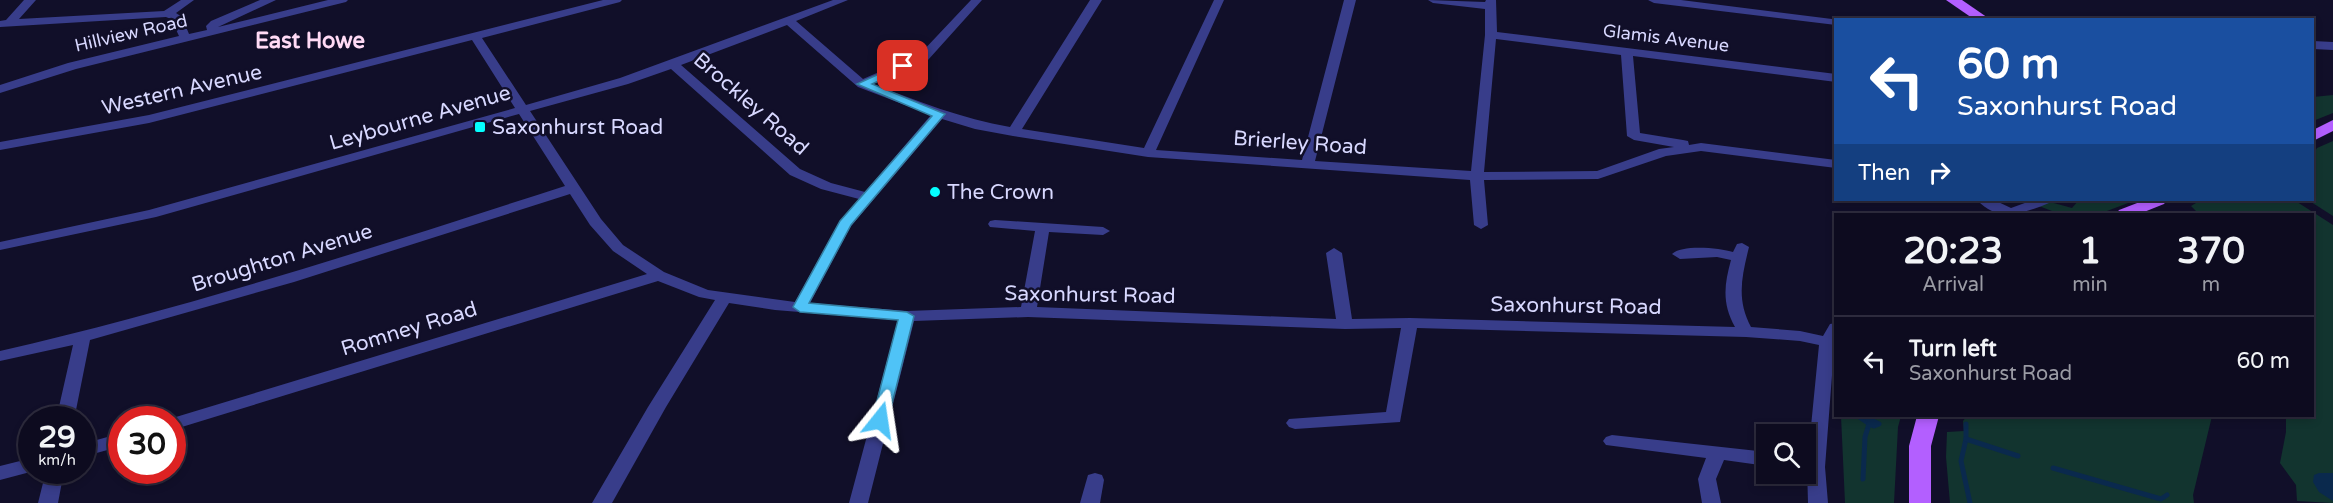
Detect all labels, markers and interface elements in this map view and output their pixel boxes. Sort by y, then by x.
street label: Hillview Road [72,9,190,57]
street label: Glamis Avenue [1602,19,1730,57]
district label: East Howe [255,28,365,54]
text: 60 m [1957,39,2059,90]
pin [877,40,928,91]
icon: left [1858,42,1936,120]
street label: Brockley Road [688,47,814,161]
icon: arrive [886,49,919,82]
street label: Western Avenue [100,59,265,121]
street label: Leybourne Avenue [327,80,514,156]
text: Saxonhurst Road [1957,90,2177,123]
place label: Saxonhurst Road [492,115,663,140]
marker: Saxonhurst Road [473,120,487,134]
street label: Brierley Road [1232,126,1368,160]
icon: right [1923,156,1956,189]
text: Then [1858,160,1911,186]
place label: The Crown [947,180,1054,205]
marker: The Crown [928,185,942,199]
street label: Broughton Avenue [189,219,375,297]
text: 20:23 [1903,230,2003,273]
text: 1 [2079,230,2101,273]
text: 370 [2177,230,2245,273]
text: Arrival [1922,273,1984,297]
text: min [2072,273,2108,297]
text: m [2202,273,2220,297]
street label: Saxonhurst Road [1004,281,1176,309]
street label: Saxonhurst Road [1490,292,1662,320]
street label: Romney Road [338,296,480,362]
text: Turn left [1909,336,1997,362]
icon: left [1858,345,1891,378]
text: 60 m [2236,348,2290,374]
text: Saxonhurst Road [1909,362,2072,386]
position arrow [848,388,912,452]
speed limit sign: 30 [108,406,186,484]
text: 29 [38,419,76,456]
map controls [1756,424,1816,484]
button: search [1756,424,1816,484]
text: km/h [38,451,76,469]

